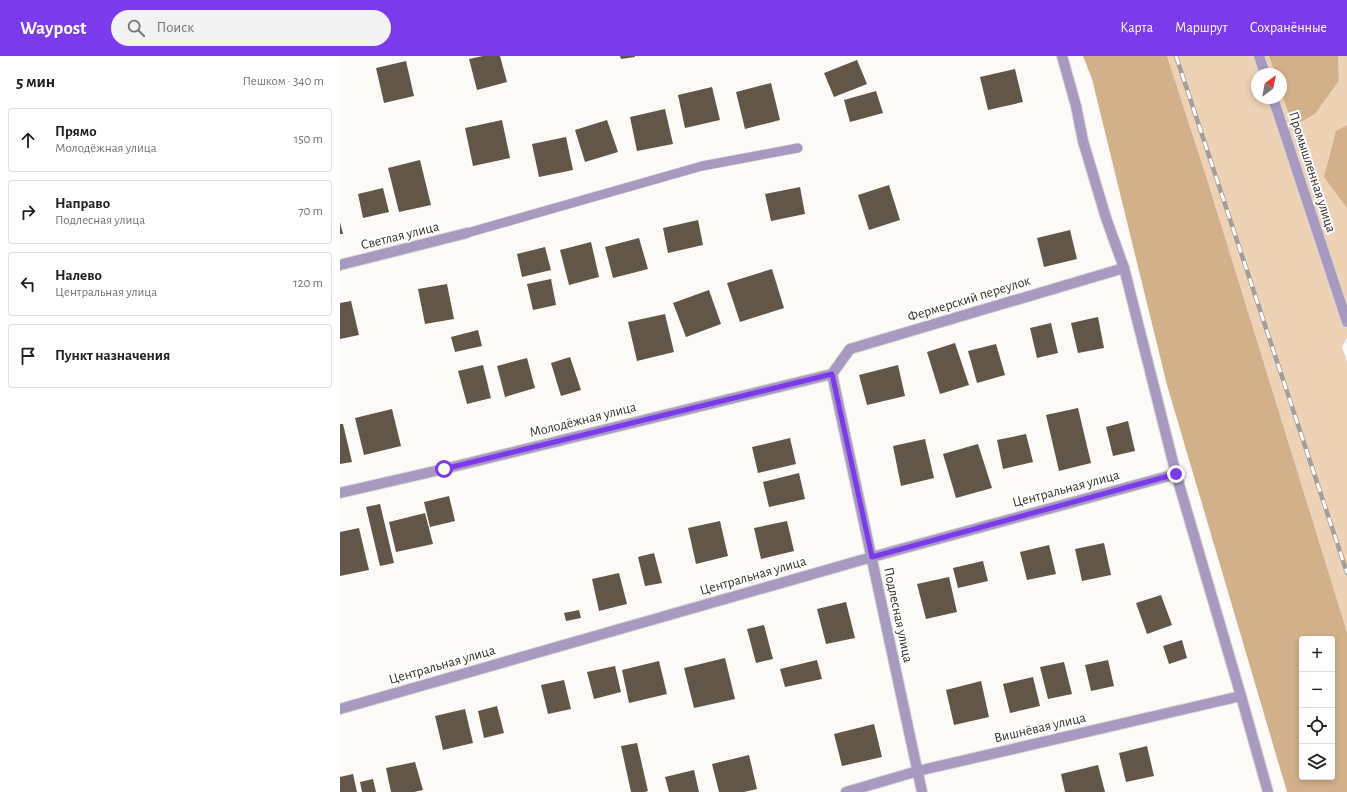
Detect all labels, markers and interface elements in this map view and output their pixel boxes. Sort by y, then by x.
search box [111,10,391,46]
icon: search [125,17,147,39]
text: Waypost [20,19,87,38]
text: Поиск [157,20,194,35]
text: Карта [1120,21,1153,35]
text: Маршрут [1175,21,1228,35]
text: Сохранённые [1250,21,1327,35]
north arrow [1251,68,1287,104]
text: 5 мин [16,73,55,90]
text: Пешком · 340 m [242,75,324,88]
street label: Промышленная улица [1286,110,1338,235]
text: Прямо [55,124,97,139]
icon: ahead [17,129,39,151]
text: 150 m [294,133,323,146]
text: Молодёжная улица [55,142,157,155]
text: Направо [55,196,110,211]
icon: right [17,201,39,223]
text: 70 m [298,205,323,218]
text: Подлесная улица [55,214,145,227]
street label: Светлая улица [359,219,441,252]
text: Налево [55,268,102,283]
icon: left [17,273,39,295]
street label: Фермерский переулок [906,274,1033,324]
text: 120 m [293,277,323,290]
text: Центральная улица [55,286,157,299]
icon: arrive [17,345,39,367]
text: Пункт назначения [55,348,170,363]
street label: Молодёжная улица [528,400,638,440]
route start [435,460,453,478]
route end [1167,465,1185,483]
street label: Центральная улица [1011,468,1122,510]
street label: Центральная улица [698,554,808,598]
street label: Подлесная улица [881,566,915,665]
map controls [1299,636,1335,780]
button: + [1299,636,1335,672]
street label: Центральная улица [387,643,497,687]
button: − [1299,672,1335,708]
button: locate [1299,708,1335,744]
street label: Вишнёвая улица [993,711,1088,745]
button: layers [1299,744,1335,780]

